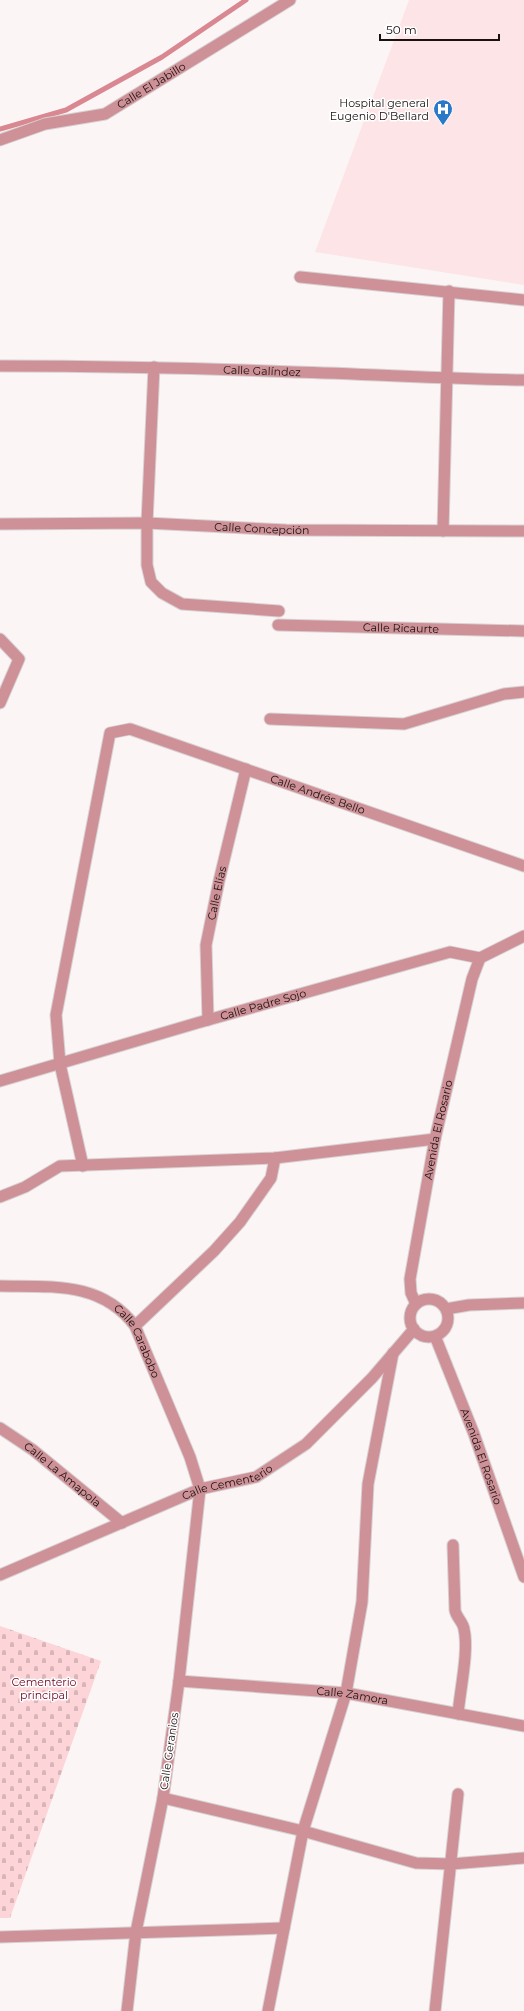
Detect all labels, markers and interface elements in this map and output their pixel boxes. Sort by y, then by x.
scale bar [380,16,499,42]
text: 50 m [386,22,417,37]
street label: Calle El Jabillo [114,59,188,112]
place label: Hospital general Eugenio D'Bellard [330,96,429,123]
hospital icon: Hospital general Eugenio D'Bellard [432,98,454,126]
street label: Calle Galíndez [223,362,301,379]
street label: Calle Concepción [214,519,309,537]
street label: Calle Ricaurte [363,620,440,636]
street label: Calle Andrés Bello [268,771,367,817]
street label: Calle Elías [204,864,229,921]
street label: Calle Padre Sojo [218,986,308,1023]
street label: Avenida El Rosario [421,1078,455,1181]
street label: Calle Carabobo [111,1301,163,1380]
street label: Avenida El Rosario [457,1406,505,1507]
street label: Calle La Amapola [21,1439,104,1510]
street label: Calle Cementerio [180,1461,275,1503]
park label: Cementerio principal [11,1675,77,1702]
street label: Calle Zamora [316,1684,389,1708]
street label: Calle Geranios [157,1711,181,1791]

